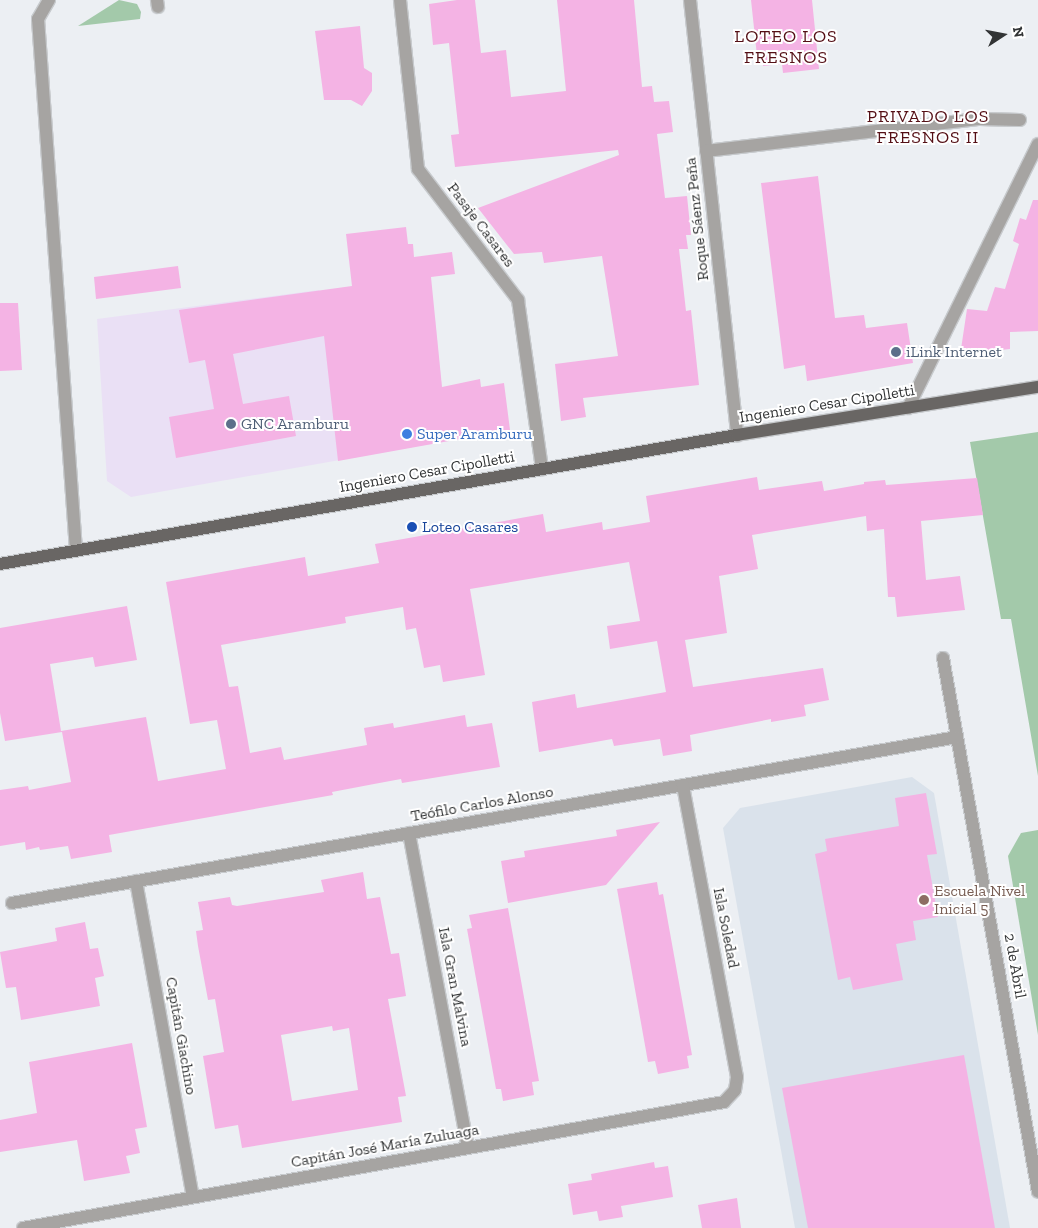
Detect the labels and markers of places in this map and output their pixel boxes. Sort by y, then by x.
place label: iLink Internet [906,342,1002,362]
marker: iLink Internet [890,346,902,358]
place label: GNC Aramburu [241,414,349,434]
marker: GNC Aramburu [225,418,237,430]
place label: Super Aramburu [417,424,533,444]
marker: Super Aramburu [401,428,413,440]
place label: Loteo Casares [422,517,518,537]
marker: Loteo Casares [406,521,418,533]
place label: Escuela Nivel Inicial 5 [934,881,1025,919]
marker: Escuela Nivel Inicial 5 [918,894,930,906]

